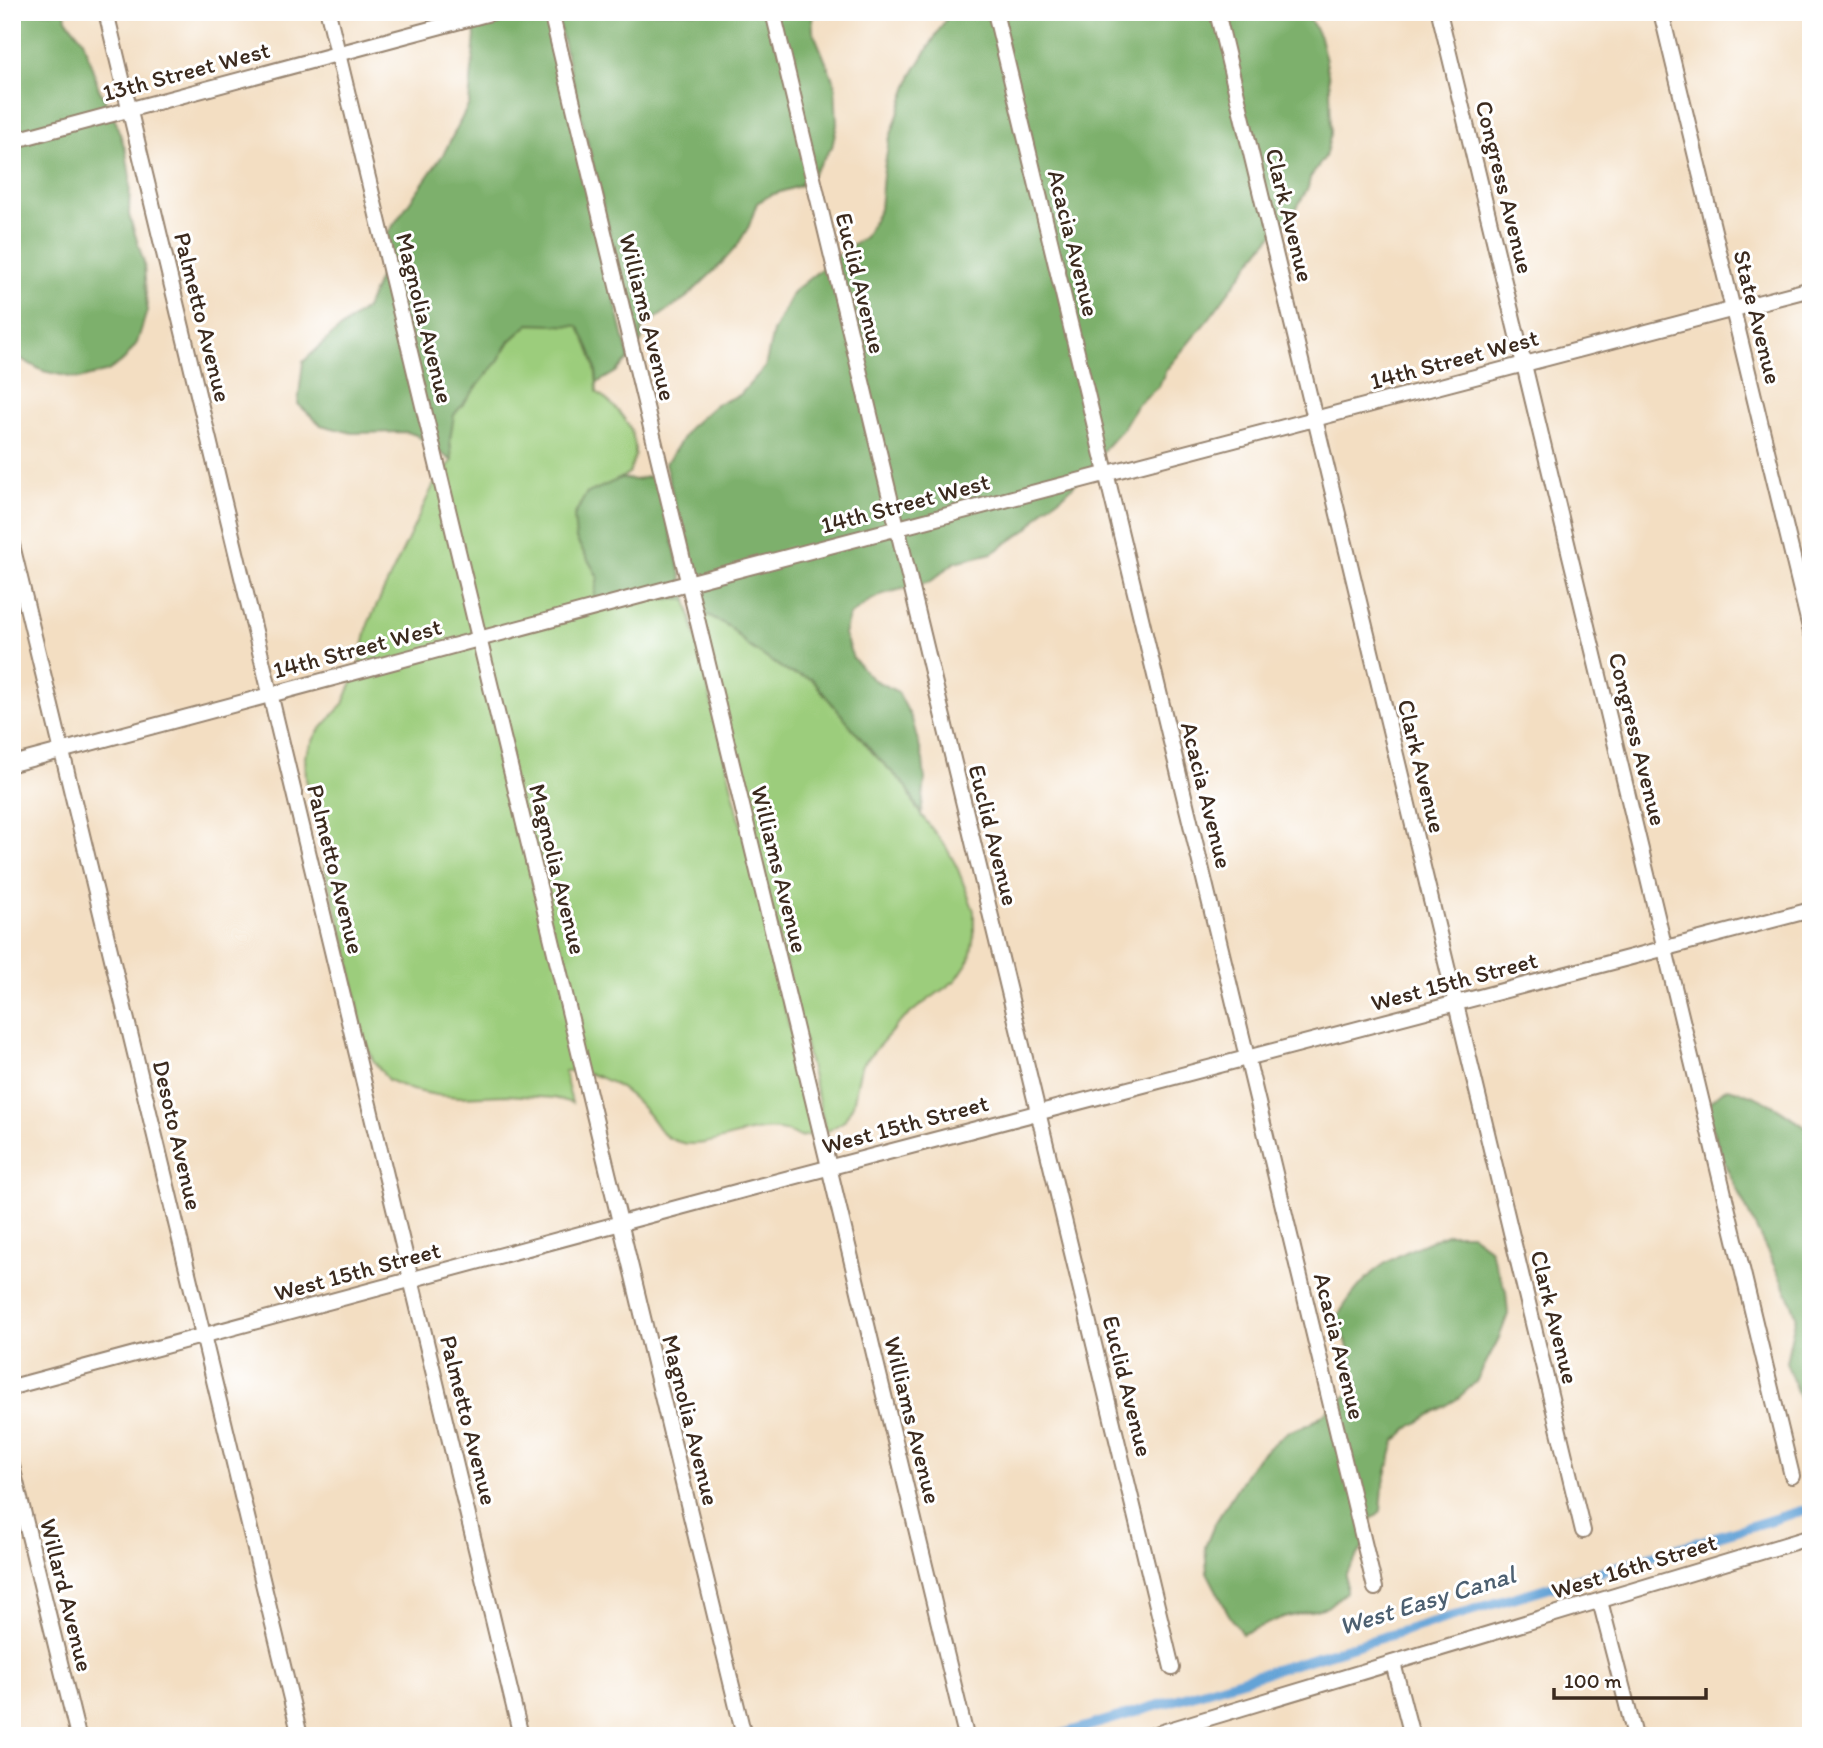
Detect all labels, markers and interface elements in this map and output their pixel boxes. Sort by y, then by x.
street label: 13th Street West [99,35,273,107]
street label: Congress Avenue [1469,97,1541,277]
street label: Clark Avenue [1259,145,1321,285]
street label: Acacia Avenue [1042,167,1106,319]
street label: Euclid Avenue [829,210,893,356]
street label: Palmetto Avenue [168,229,238,405]
street label: Magnolia Avenue [390,230,460,406]
street label: Williams Avenue [613,230,683,404]
street label: State Avenue [1727,247,1789,387]
street label: 14th Street West [1366,323,1542,395]
street label: 14th Street West [817,467,993,539]
street label: 14th Street West [269,612,445,684]
street label: Congress Avenue [1602,649,1674,829]
street label: Clark Avenue [1391,696,1453,836]
street label: Acacia Avenue [1175,719,1239,871]
street label: Euclid Avenue [962,762,1026,908]
street label: Palmetto Avenue [301,781,371,957]
street label: Magnolia Avenue [523,781,593,957]
street label: Williams Avenue [745,782,815,956]
street label: West 15th Street [1368,945,1540,1017]
street label: Desoto Avenue [147,1057,209,1213]
street label: West 15th Street [819,1088,991,1160]
street label: West 15th Street [271,1235,443,1307]
street label: Clark Avenue [1524,1247,1586,1387]
street label: Acacia Avenue [1308,1270,1372,1422]
street label: Euclid Avenue [1096,1313,1160,1459]
street label: Palmetto Avenue [434,1332,504,1508]
street label: Magnolia Avenue [656,1332,726,1508]
street label: Williams Avenue [878,1333,948,1507]
street label: Willard Avenue [34,1516,100,1674]
street label: West 16th Street [1548,1527,1720,1605]
water label: West Easy Canal [1335,1558,1521,1642]
scale bar [1554,1657,1706,1701]
text: 100 m [1564,1668,1622,1693]

